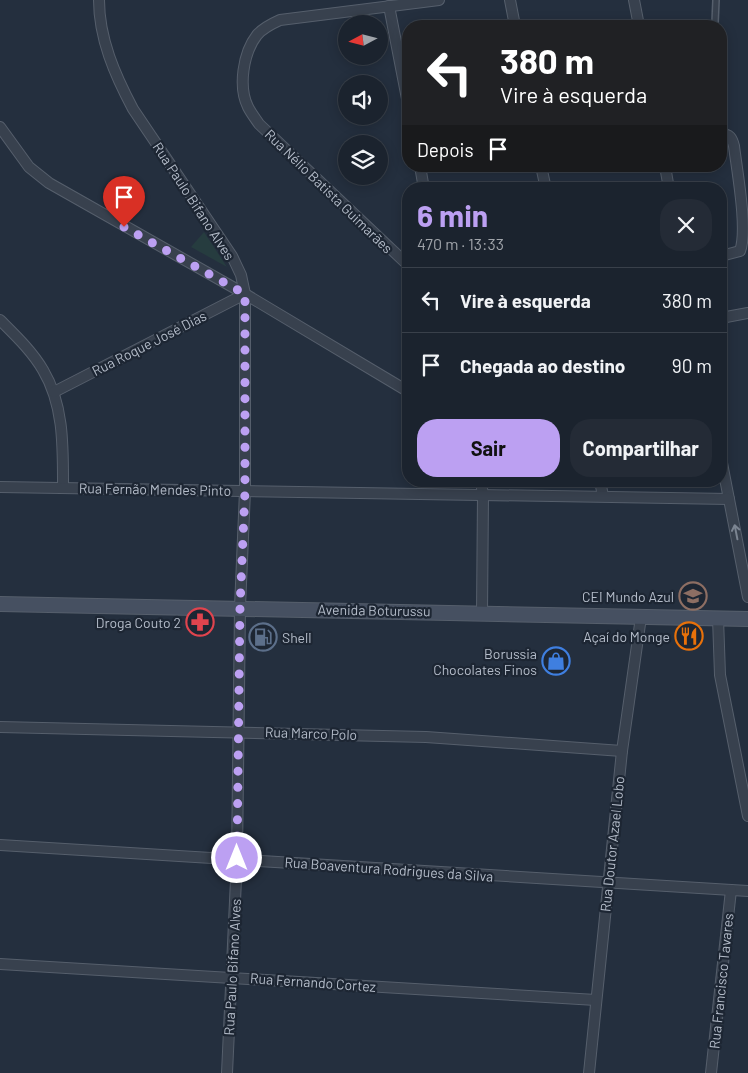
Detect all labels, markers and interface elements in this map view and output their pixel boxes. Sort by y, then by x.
north arrow [338,15,388,65]
map controls [338,15,388,185]
text: 380 m [500,39,594,81]
icon: left [417,40,482,105]
button: sound [338,75,388,125]
text: Vire à esquerda [500,81,647,107]
street label: Rua Nélio Batista Guimarães [262,126,397,257]
button: layers [338,135,388,185]
icon: arrive [484,135,512,163]
text: Depois [417,138,474,161]
street label: Rua Paulo Bifano Alves [150,139,239,263]
pin [103,176,145,227]
icon: arrive [110,183,138,211]
text: 6 min [417,197,488,233]
button: close [660,199,712,251]
text: 470 m · 13:33 [417,234,504,253]
icon: left [417,286,445,314]
text: Vire à esquerda [460,289,591,312]
text: 380 m [662,289,712,312]
street label: Rua Roque José Dias [89,307,209,379]
icon: arrive [417,351,445,379]
text: Chegada ao destino [460,354,625,377]
text: 90 m [672,354,712,377]
button: Sair [417,419,560,477]
button: Compartilhar [570,419,712,477]
street label: Rua Fernão Mendes Pinto [79,479,231,499]
one-way arrow [730,525,740,541]
school or university icon: CEI Mundo Azul [678,581,708,611]
place label: CEI Mundo Azul [582,588,674,605]
street label: Avenida Boturussu [317,601,431,619]
pharmacy icon: Droga Couto 2 [185,607,215,637]
place label: Droga Couto 2 [96,614,181,631]
restaurant icon: Açaí do Monge [674,621,704,651]
fuel station icon: Shell [248,622,278,652]
place label: Açaí do Monge [583,628,670,645]
place label: Shell [282,629,312,646]
place label: Borussia Chocolates Finos [433,645,537,678]
shop icon: Borussia Chocolates Finos [541,646,571,676]
street label: Rua Marco Polo [265,723,357,743]
street label: Rua Doutor Azael Lobo [596,775,628,913]
position arrow [210,831,262,883]
street label: Rua Boaventura Rodrigues da Silva [284,853,494,885]
street label: Rua Paulo Bifano Alves [220,898,244,1036]
street label: Rua Francisco Tavares [705,912,737,1050]
street label: Rua Fernando Cortez [249,969,377,995]

